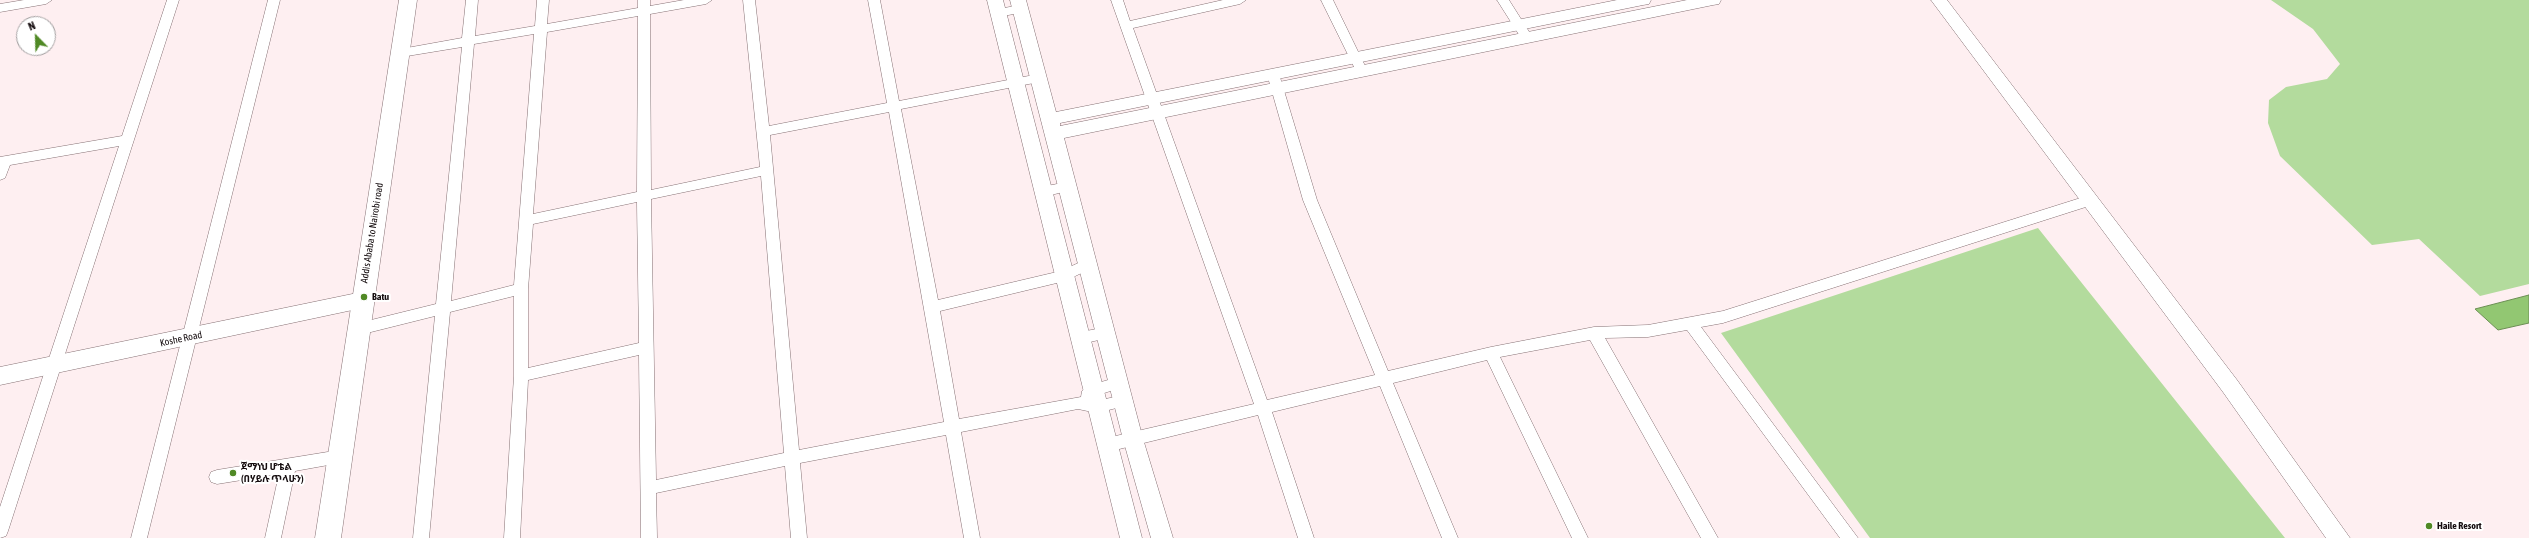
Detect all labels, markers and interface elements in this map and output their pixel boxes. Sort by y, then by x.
north arrow [16,16,56,56]
text: N [26,19,37,33]
street label: Addis Ababa to Nairobi road [358,182,386,284]
place label: Batu [372,291,389,303]
marker: Batu [359,292,369,302]
street label: Koshe Road [159,329,203,349]
place label: ጀማነህ ሆቴል (በሃይሉ ጥላሁን) [241,461,304,484]
marker: ጀማነህ ሆቴል (በሃይሉ ጥላሁን) [228,468,238,478]
place label: Haile Resort [2437,520,2482,532]
marker: Haile Resort [2424,521,2434,531]

